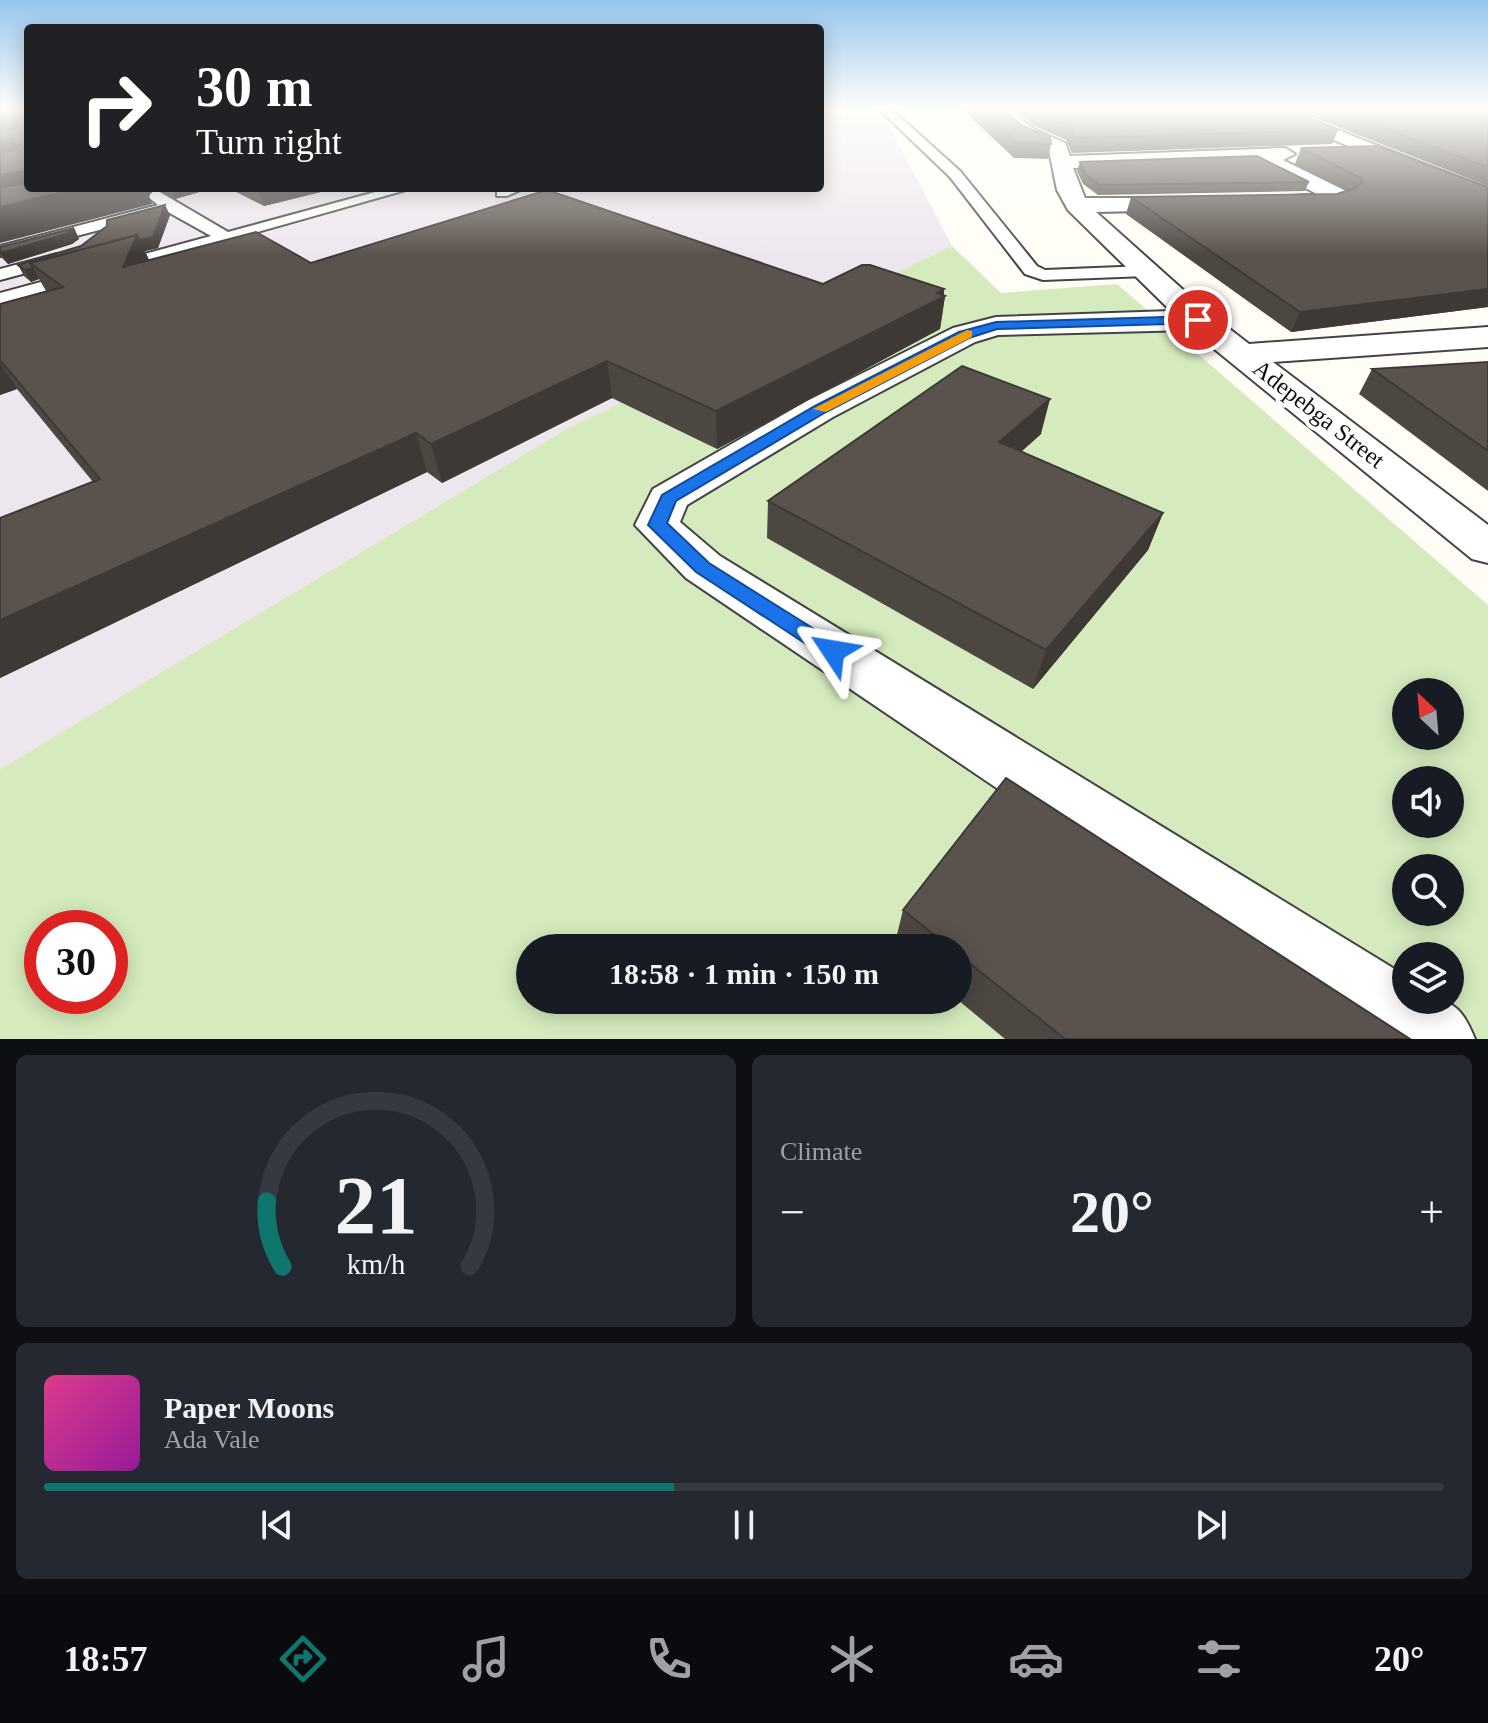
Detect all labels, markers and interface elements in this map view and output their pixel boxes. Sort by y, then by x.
icon: right [64,56,168,160]
text: 30 m [196,56,313,118]
text: Turn right [196,122,342,162]
pin [1164,286,1232,354]
icon: arrive [1176,298,1220,342]
street label: Adepebga Street [1248,355,1390,473]
position arrow [791,609,875,693]
north arrow [1392,678,1464,750]
map controls [1392,678,1464,1014]
button: sound [1392,766,1464,838]
button: search [1392,854,1464,926]
speed limit sign: 30 [24,910,128,1014]
button: layers [1392,942,1464,1014]
text: 18:58 · 1 min · 150 m [609,957,879,990]
text: Climate [780,1137,862,1166]
text: 21 [334,1159,418,1251]
text: 20° [1070,1179,1154,1245]
text: − [780,1188,805,1237]
text: + [1419,1188,1444,1237]
text: km/h [347,1249,405,1280]
text: Paper Moons [164,1391,334,1424]
text: Ada Vale [164,1425,260,1454]
icon: previous [255,1503,299,1547]
icon: pause [722,1503,766,1547]
icon: next [1189,1503,1233,1547]
icon: directions [275,1631,331,1687]
icon: music [458,1631,514,1687]
icon: phone [641,1631,697,1687]
icon: climate [824,1631,880,1687]
icon: car [1008,1631,1064,1687]
icon: filters [1191,1631,1247,1687]
text: 18:57 [64,1639,148,1679]
text: 20° [1374,1639,1424,1679]

